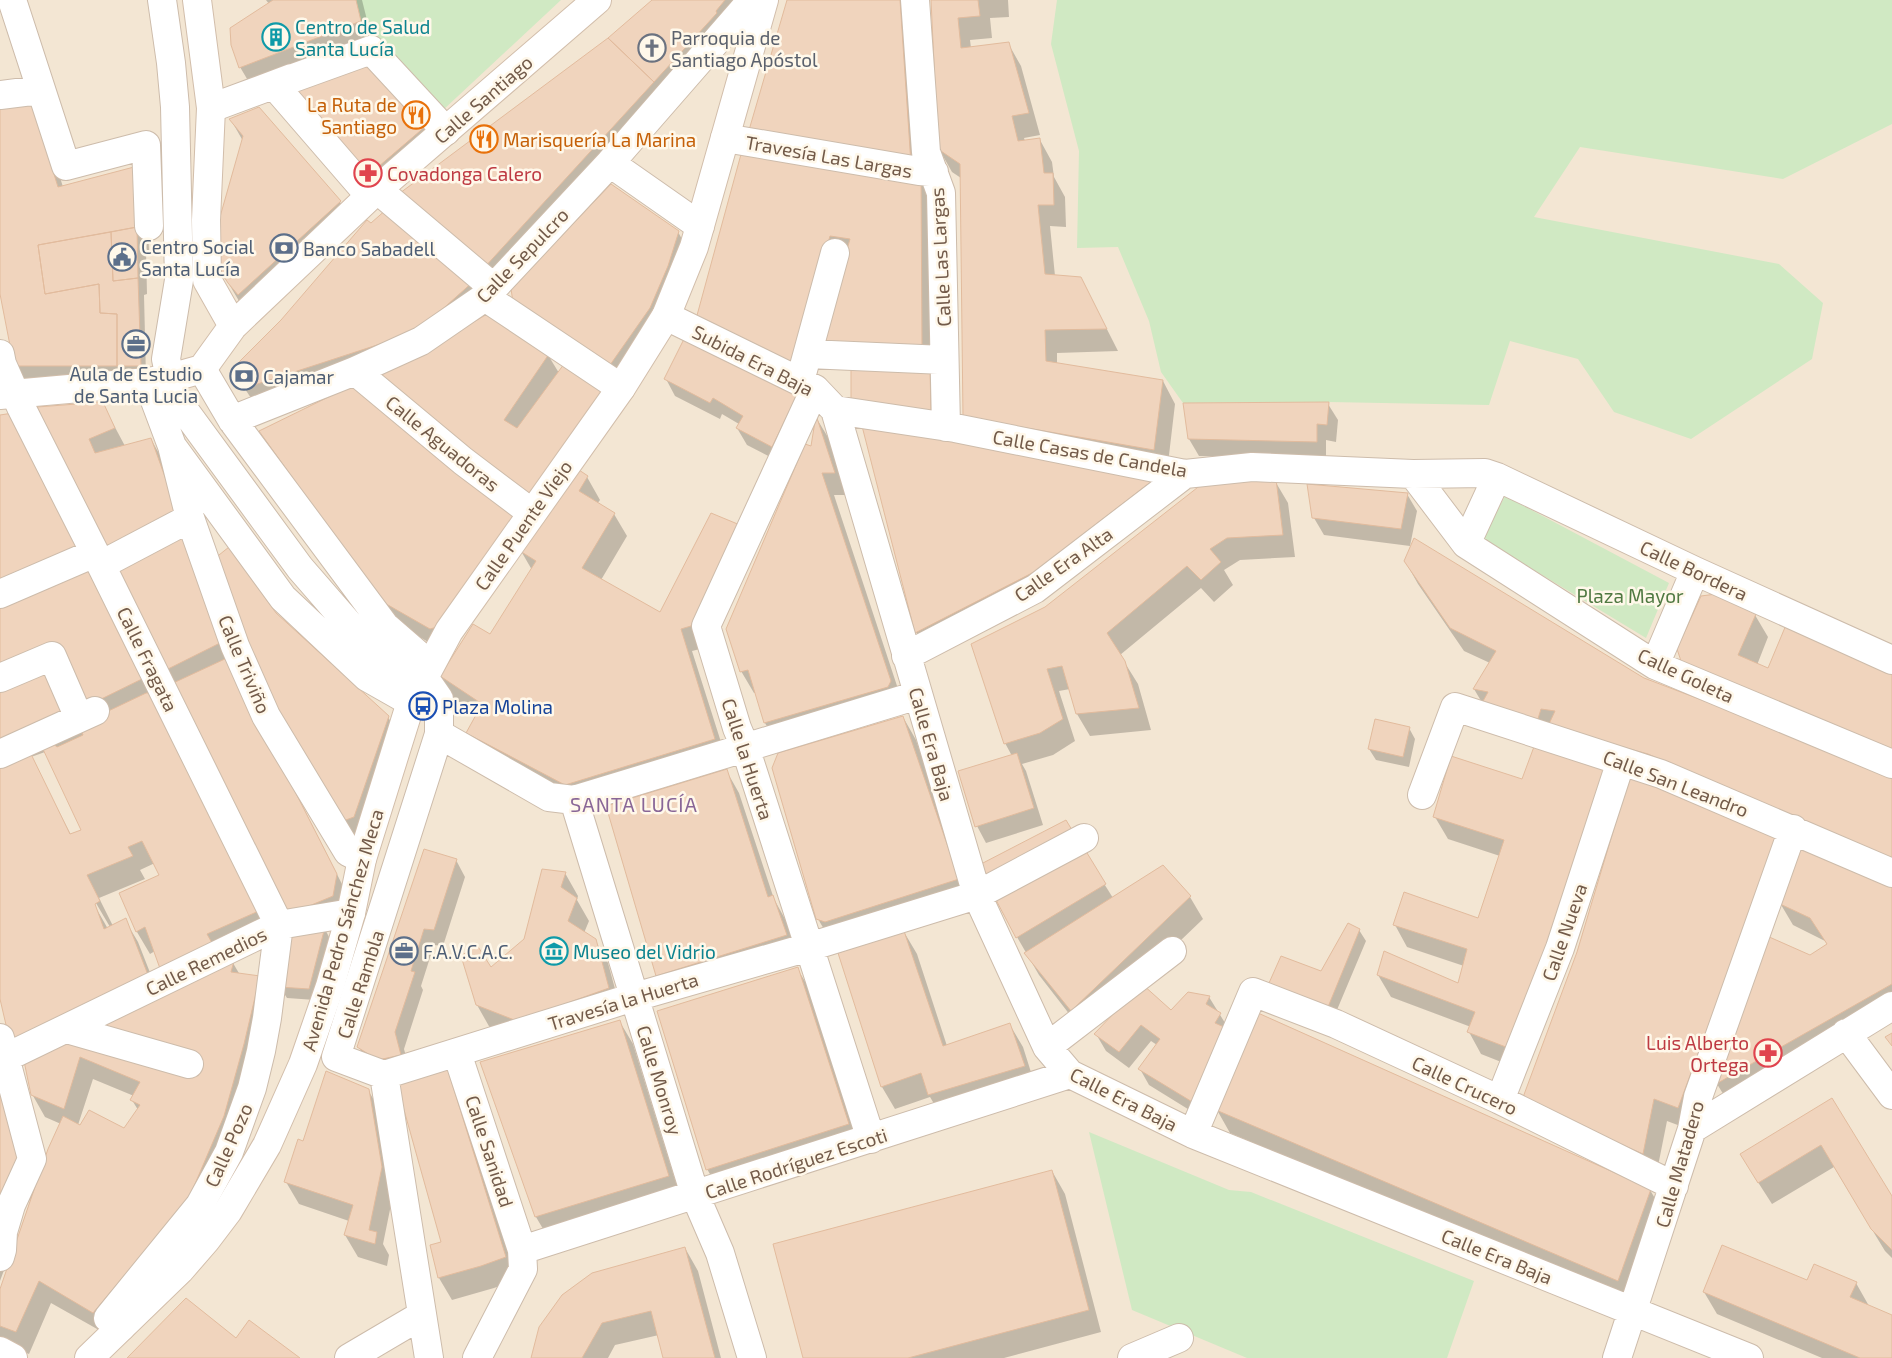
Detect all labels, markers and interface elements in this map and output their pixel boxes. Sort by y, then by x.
place label: Centro de Salud Santa Lucía [295,15,431,60]
building icon: Centro de Salud Santa Lucía [261,22,291,52]
place label: Parroquia de Santiago Apóstol [671,26,818,71]
church icon: Parroquia de Santiago Apóstol [637,33,667,63]
street label: Calle Santiago [429,50,537,148]
place label: La Ruta de Santiago [307,93,397,138]
restaurant icon: La Ruta de Santiago [401,100,431,130]
restaurant icon: Marisquería La Marina [469,124,499,154]
place label: Marisquería La Marina [503,128,696,151]
street label: Travesía Las Largas [744,130,914,182]
pharmacy icon: Covadonga Calero [353,158,383,188]
place label: Covadonga Calero [387,162,542,185]
street label: Calle Las Largas [925,187,955,327]
street label: Calle Sepulcro [471,203,573,307]
bank icon: Banco Sabadell [269,233,299,263]
place label: Centro Social Santa Lucía [141,235,255,280]
place label: Banco Sabadell [303,237,436,260]
public building icon: Centro Social Santa Lucía [107,242,137,272]
street label: Subida Era Baja [689,320,817,400]
office icon: Aula de Estudio de Santa Lucia [121,329,151,359]
bank icon: Cajamar [229,361,259,391]
place label: Aula de Estudio de Santa Lucia [69,362,203,407]
place label: Cajamar [263,365,335,388]
street label: Calle Aguadoras [382,390,504,496]
street label: Calle Casas de Candela [991,425,1189,481]
street label: Calle Puente Viejo [470,456,576,594]
street label: Calle Era Alta [1010,522,1116,606]
street label: Calle Bordera [1637,535,1751,605]
park label: Plaza Mayor [1576,584,1684,607]
street label: Calle Fragata [113,603,183,715]
street label: Calle Triviño [214,611,276,717]
street label: Calle Goleta [1634,643,1738,707]
street label: Calle Era Baja [905,684,959,804]
bus stop icon: Plaza Molina [408,691,438,721]
place label: Plaza Molina [442,695,553,718]
street label: Calle la Huerta [718,695,778,823]
street label: Calle San Leandro [1600,745,1752,821]
district label: SANTA LUCÍA [570,792,698,816]
street label: Avenida Pedro Sánchez Meca [296,806,388,1054]
street label: Calle Nueva [1537,880,1591,984]
street label: Calle Remedios [142,922,270,1000]
street label: Calle Rambla [332,927,388,1041]
office icon: F.A.V.C.A.C. [389,936,419,966]
museum icon: Museo del Vidrio [539,936,569,966]
place label: F.A.V.C.A.C. [423,940,513,963]
place label: Museo del Vidrio [573,940,716,963]
street label: Travesía la Huerta [545,967,701,1035]
street label: Calle Monroy [632,1022,688,1138]
place label: Luis Alberto Ortega [1646,1031,1749,1076]
pharmacy icon: Luis Alberto Ortega [1753,1038,1783,1068]
street label: Calle Crucero [1409,1051,1521,1119]
street label: Calle Era Baja [1067,1062,1181,1136]
street label: Calle Sanidad [461,1092,519,1210]
street label: Calle Matadero [1650,1098,1708,1230]
street label: Calle Pozo [199,1100,257,1190]
street label: Calle Rodríguez Escoti [702,1123,890,1203]
street label: Calle Era Baja [1438,1223,1556,1289]

